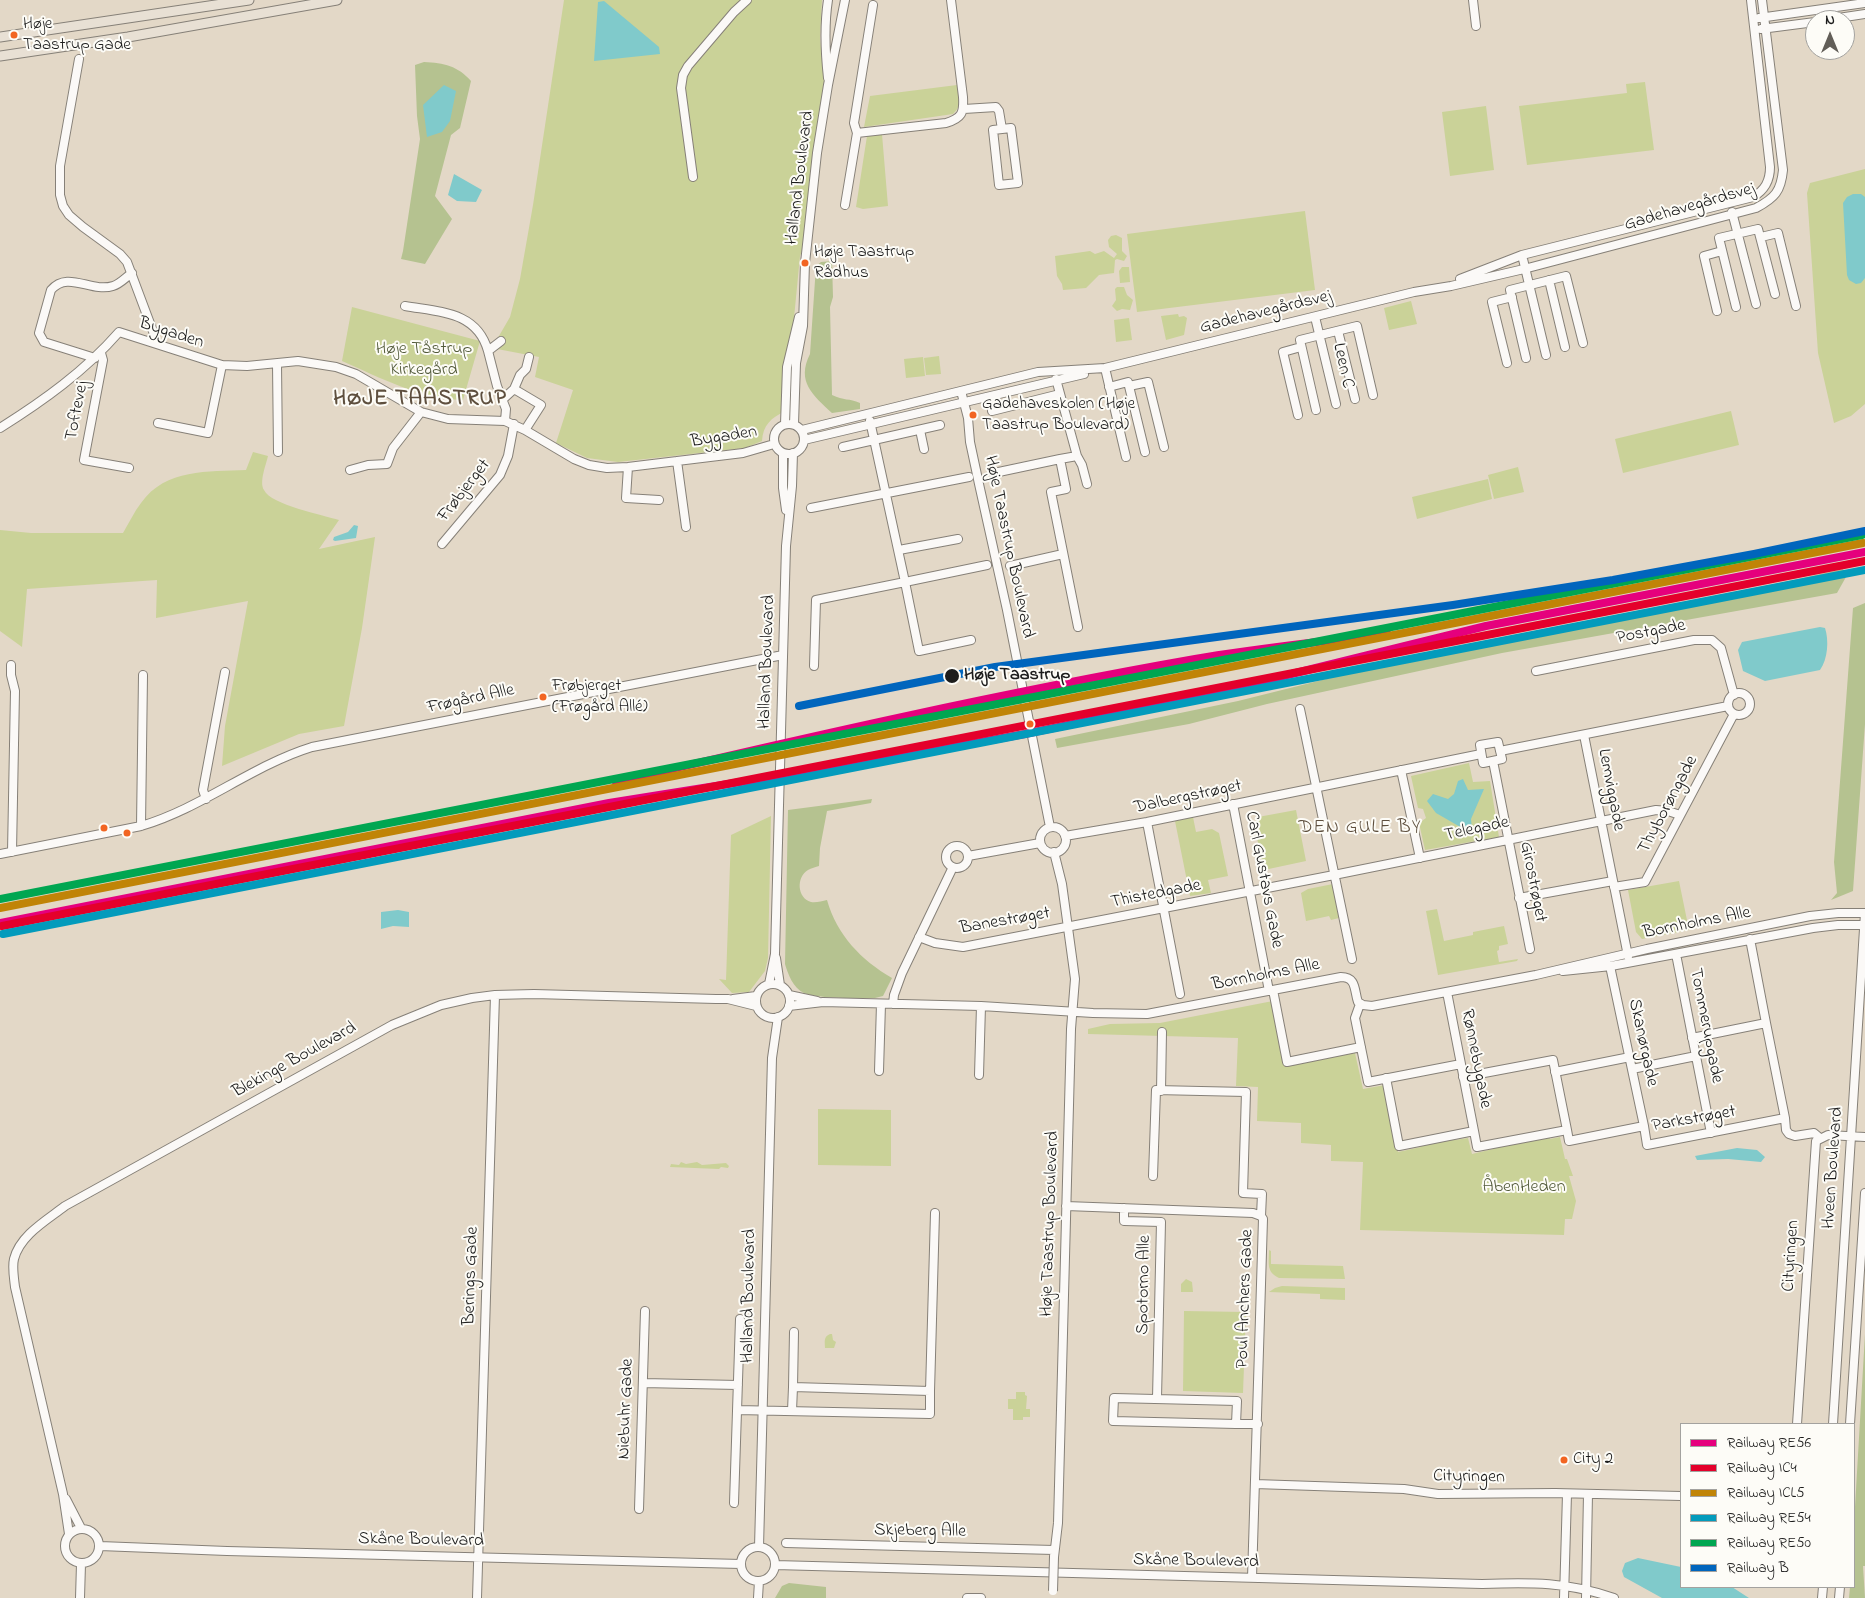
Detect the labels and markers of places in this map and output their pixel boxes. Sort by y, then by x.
place label: Høje Taastrup Gade [23,15,131,55]
marker: Høje Taastrup Gade [9,30,19,40]
place label: Høje Taastrup Rådhus [814,243,914,283]
marker: Høje Taastrup Rådhus [800,258,810,268]
place label: Gadehaveskolen (Høje Taastrup Boulevard) [982,395,1135,435]
marker: Gadehaveskolen (Høje Taastrup Boulevard) [968,410,978,420]
place label: Høje Taastrup [964,665,1070,687]
marker: Høje Taastrup [943,667,961,685]
place label: Frøbjerget (Frøgård Allé) [552,677,648,717]
marker: Frøbjerget (Frøgård Allé) [538,692,548,702]
unlabelled marker [1025,719,1035,729]
unlabelled marker [99,823,109,833]
unlabelled marker [122,828,132,838]
place label: City 2 [1573,1450,1613,1470]
marker: City 2 [1559,1455,1569,1465]

